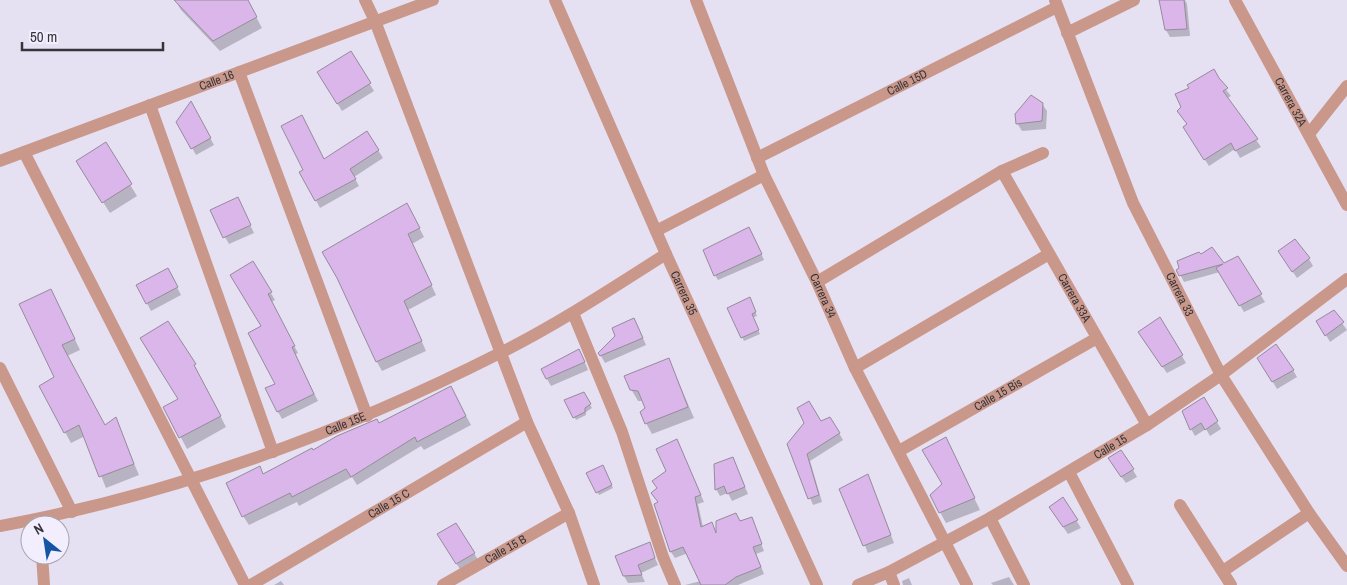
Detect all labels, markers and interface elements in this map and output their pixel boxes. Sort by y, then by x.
scale bar [22,20,164,52]
text: 50 m [30,26,57,47]
street label: Calle 15D [884,66,930,99]
street label: Calle 16 [197,67,236,94]
street label: Carrera 32A [1271,74,1311,130]
street label: Carrera 35 [667,268,701,318]
street label: Carrera 33 [1162,270,1198,319]
street label: Carrera 34 [806,271,840,321]
street label: Carrera 33A [1054,271,1095,325]
street label: Calle 15 Bis [971,374,1025,415]
street label: Calle 15E [323,408,368,439]
street label: Calle 15 [1091,430,1130,463]
street label: Calle 15 C [365,485,413,522]
north arrow [20,515,70,565]
text: N [30,519,47,539]
street label: Calle 15 B [482,531,530,568]

